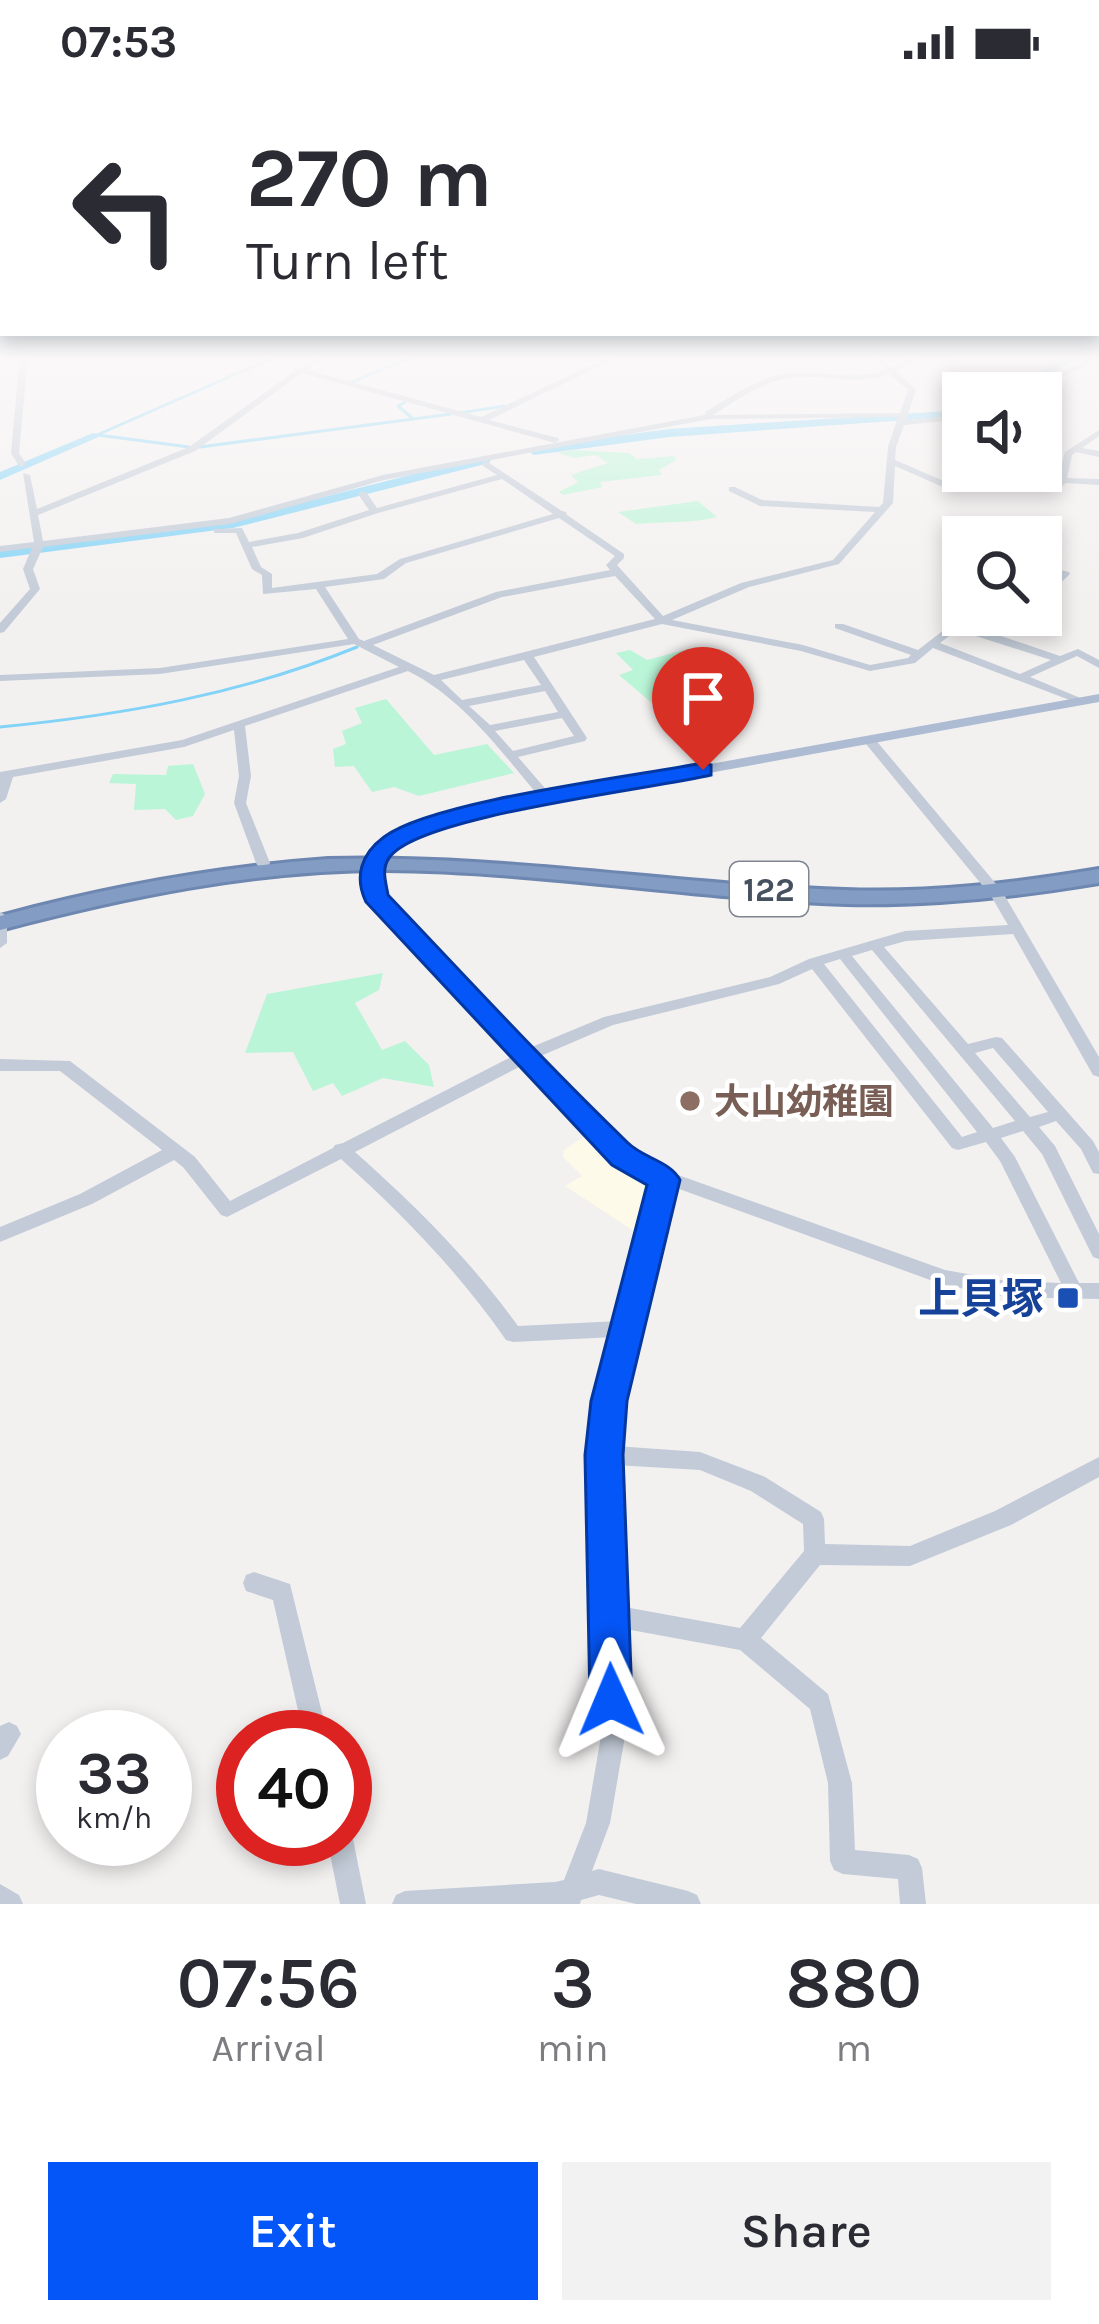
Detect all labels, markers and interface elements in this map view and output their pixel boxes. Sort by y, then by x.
text: 07:53 [60,16,177,68]
text: 270 m [246,129,493,227]
icon: left [48,132,204,288]
text: Turn left [246,229,449,293]
map controls [942,372,1062,636]
button: sound [942,372,1062,492]
button: search [942,516,1062,636]
pin [652,647,754,770]
icon: arrive [670,665,736,731]
road number: 122 [730,862,808,916]
place label: 大山幼稚園 [714,1081,894,1123]
marker: 大山幼稚園 [677,1088,703,1114]
place label: 上貝塚 [918,1274,1044,1324]
marker: 上貝塚 [1055,1285,1081,1311]
position arrow [548,1637,674,1763]
speed limit sign: 40 [216,1710,372,1866]
text: 33 [77,1738,151,1808]
text: km/h [76,1800,152,1836]
text: 07:56 [177,1941,360,2025]
text: 3 [551,1941,595,2025]
text: 880 [786,1941,922,2025]
text: Arrival [211,2025,326,2071]
text: min [537,2025,609,2071]
text: m [836,2025,872,2071]
button: Exit [48,2162,538,2300]
button: Share [562,2162,1051,2300]

